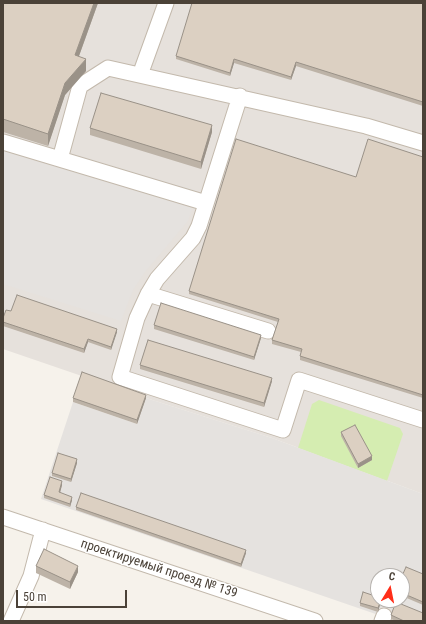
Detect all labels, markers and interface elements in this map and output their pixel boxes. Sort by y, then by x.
street label: проектируемый проезд № 139 [79,536,239,602]
north arrow [370,568,410,608]
text: С [388,570,396,584]
scale bar [18,582,129,608]
text: 50 m [23,590,47,604]

